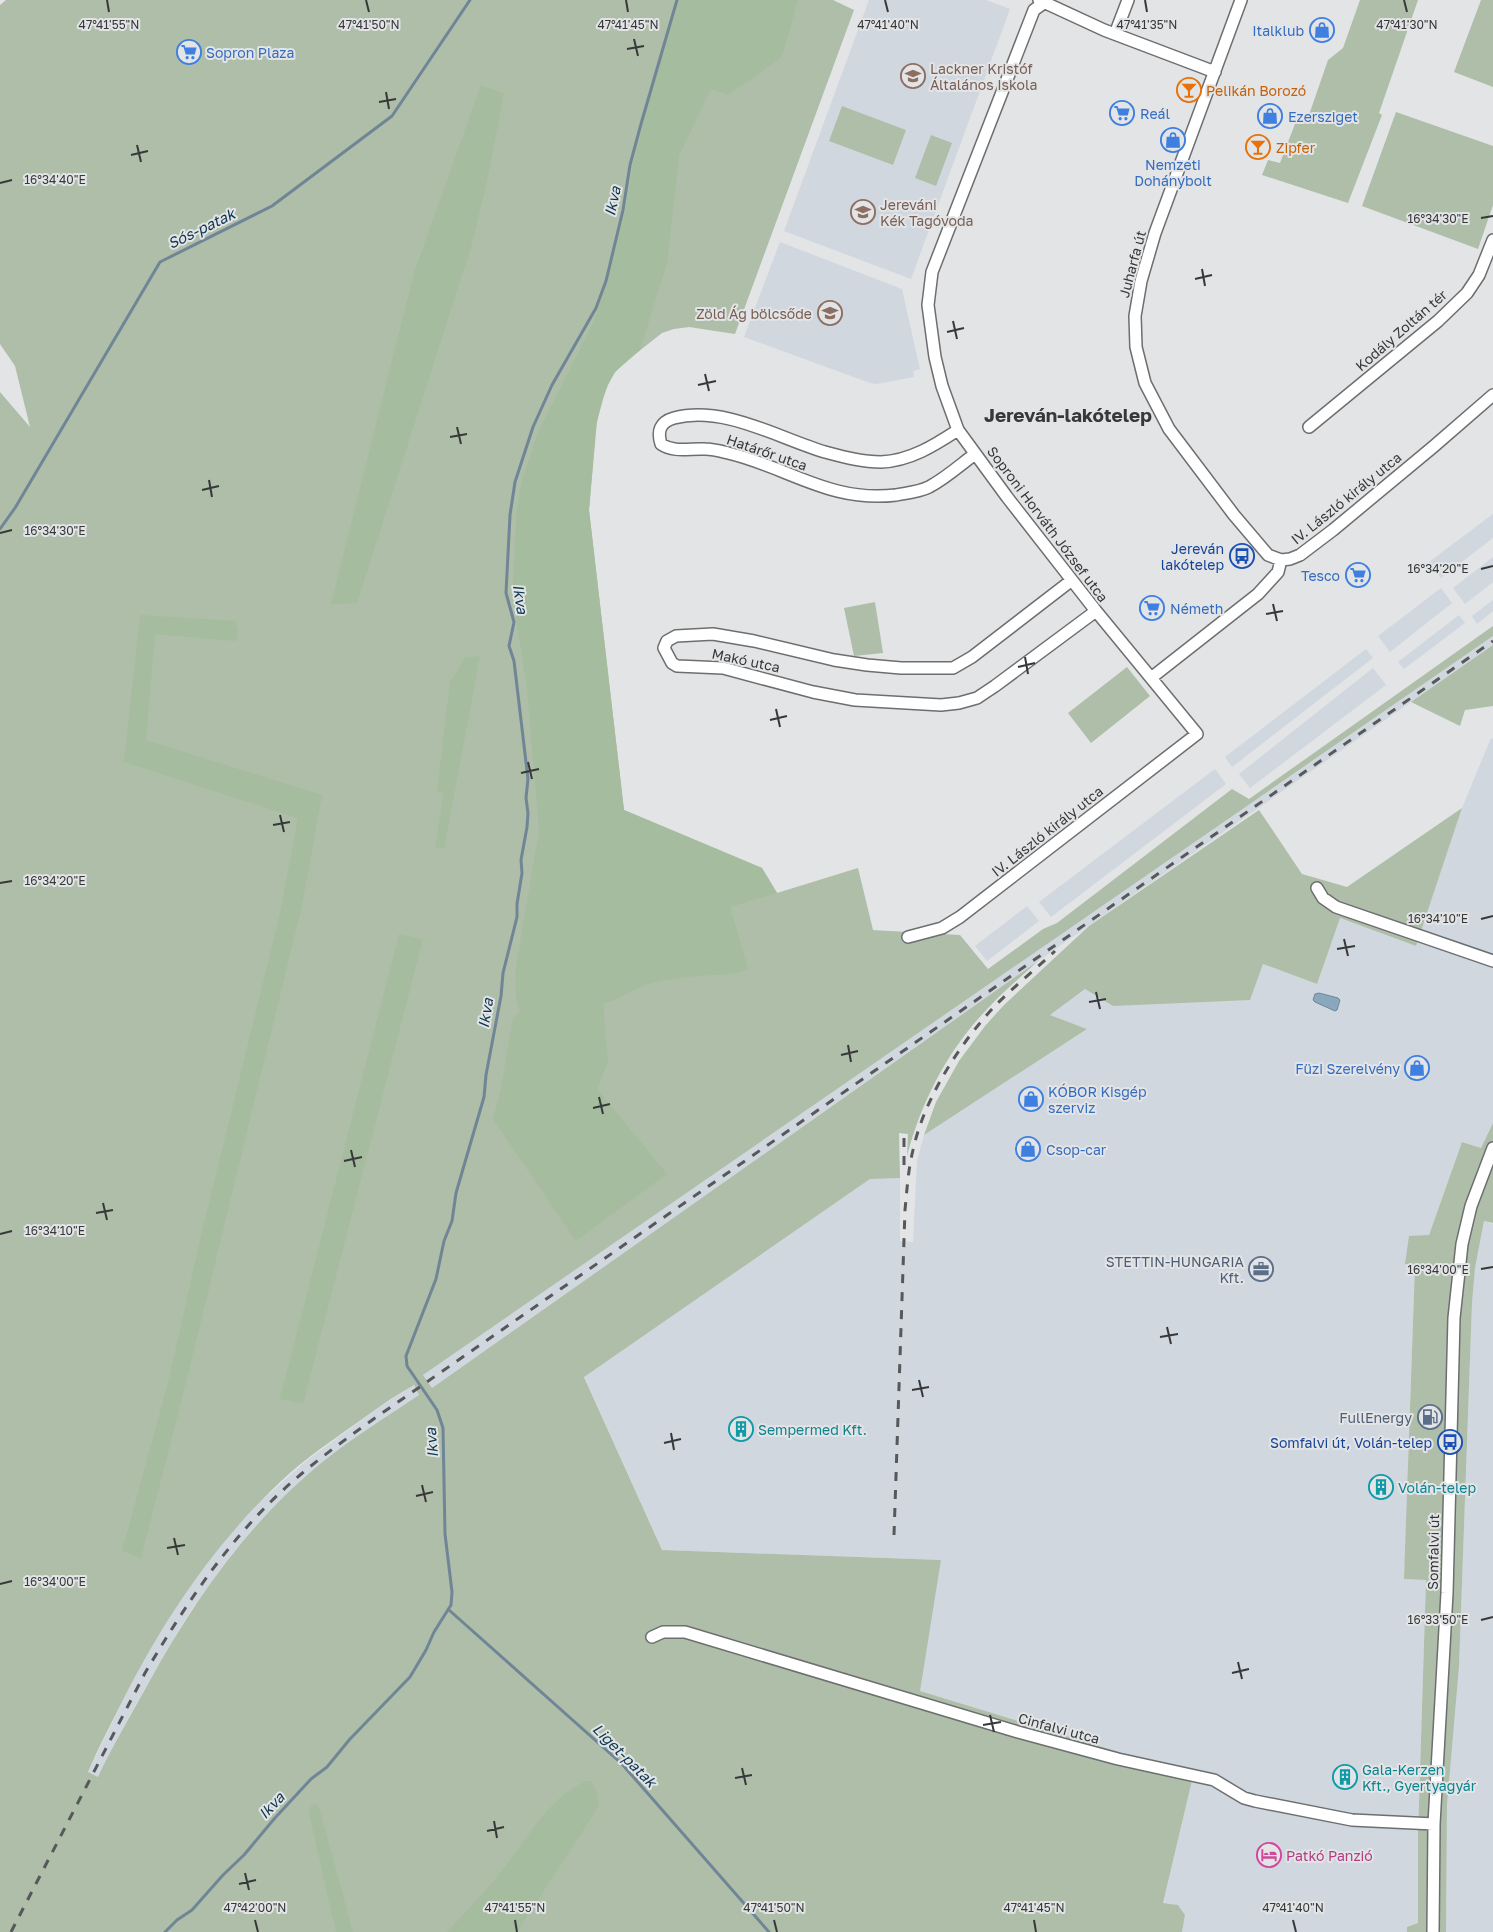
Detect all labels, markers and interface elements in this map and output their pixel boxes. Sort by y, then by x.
text: 47°41'55"N [79,17,139,32]
text: 47°41'50"N [338,17,400,32]
text: 47°41'45"N [597,17,659,32]
text: 47°41'40"N [857,17,919,32]
text: 47°41'35"N [1117,17,1177,32]
shop icon: Italklub [1309,17,1335,43]
text: 47°41'30"N [1376,17,1438,32]
place label: Italklub [1252,22,1304,39]
supermarket icon: Sopron Plaza [176,39,202,65]
place label: Sopron Plaza [206,44,294,61]
place label: Lackner Kristóf Általános Iskola [930,60,1037,93]
school or university icon: Lackner Kristóf Általános Iskola [900,63,926,89]
bar icon: Pelikán Borozó [1176,77,1202,103]
place label: Pelikán Borozó [1206,82,1306,99]
supermarket icon: Reál [1109,100,1135,126]
shop icon: Ezersziget [1257,103,1283,129]
place label: Reál [1140,105,1170,122]
place label: Ezersziget [1288,108,1358,125]
shop icon: Nemzeti Dohánybolt [1160,127,1186,153]
bar icon: Zipfer [1245,134,1271,160]
place label: Zipfer [1276,139,1316,156]
place label: Nemzeti Dohánybolt [1134,156,1212,189]
text: 16°34'40"E [24,172,86,187]
water label: Ikva [600,184,624,217]
place label: Jereváni Kék Tagóvoda [880,196,973,229]
school or university icon: Jereváni Kék Tagóvoda [850,199,876,225]
water label: Sós-patak [164,203,239,252]
text: 16°34'30"E [1407,211,1469,226]
street label: Juharfa út [1115,229,1149,299]
street label: Kodály Zoltán tér [1352,285,1451,374]
school or university icon: Zöld Ág bölcsőde [817,300,843,326]
place label: Zöld Ág bölcsőde [696,305,812,322]
district label: Jereván-lakótelep [984,403,1152,426]
street label: Határőr utca [724,430,810,474]
street label: Soproni Horváth József utca [984,443,1112,605]
street label: IV. László király utca [1287,448,1405,548]
text: 16°34'30"E [24,523,86,538]
place label: Jereván lakótelep [1161,540,1224,573]
bus stop icon: Jereván lakótelep [1229,543,1255,569]
text: 16°34'20"E [1407,561,1469,576]
supermarket icon: Tesco [1345,562,1371,588]
place label: Tesco [1301,567,1340,584]
water label: Ikva [510,583,532,616]
supermarket icon: Németh [1139,595,1165,621]
place label: Németh [1170,600,1223,617]
street label: Makó utca [710,645,782,675]
street label: IV. László király utca [988,782,1106,880]
text: 16°34'20"E [24,873,86,888]
text: 16°34'10"E [1408,911,1468,926]
water label: Ikva [474,996,496,1029]
shop icon: Füzi Szerelvény [1404,1055,1430,1081]
place label: Füzi Szerelvény [1295,1060,1400,1077]
place label: KÓBOR Kisgép szerviz [1048,1083,1147,1116]
shop icon: KÓBOR Kisgép szerviz [1018,1086,1044,1112]
shop icon: Csop-car [1015,1136,1041,1162]
place label: Csop-car [1046,1141,1107,1158]
text: 16°34'10"E [25,1223,85,1238]
place label: STETTIN-HUNGARIA Kft. [1106,1253,1245,1286]
office icon: STETTIN-HUNGARIA Kft. [1248,1256,1274,1282]
text: 16°34'00"E [1407,1262,1469,1277]
fuel station icon: FullEnergy [1417,1404,1443,1430]
place label: FullEnergy [1339,1409,1412,1426]
building icon: Sempermed Kft. [728,1416,754,1442]
place label: Sempermed Kft. [758,1421,867,1438]
water label: Ikva [421,1427,441,1459]
bus stop icon: Somfalvi út, Volán-telep [1437,1429,1463,1455]
place label: Somfalvi út, Volán-telep [1270,1434,1432,1451]
building icon: Volán-telep [1368,1474,1394,1500]
place label: Volán-telep [1398,1479,1476,1496]
street label: Somfalvi út [1424,1514,1442,1590]
text: 16°34'00"E [24,1574,86,1589]
text: 16°33'50"E [1408,1612,1468,1627]
street label: Cinfalvi utca [1016,1709,1102,1747]
water label: Liget-patak [589,1720,662,1792]
place label: Gala-Kerzen Kft., Gyertyagyár [1362,1761,1477,1794]
building icon: Gala-Kerzen Kft., Gyertyagyár [1332,1764,1358,1790]
water label: Ikva [254,1788,288,1822]
hotel icon: Patkó Panzió [1256,1842,1282,1868]
place label: Patkó Panzió [1286,1847,1373,1864]
text: 47°42'00"N [224,1900,286,1915]
text: 47°41'55"N [485,1900,545,1915]
text: 47°41'50"N [743,1900,805,1915]
text: 47°41'45"N [1003,1900,1065,1915]
text: 47°41'40"N [1262,1900,1324,1915]

